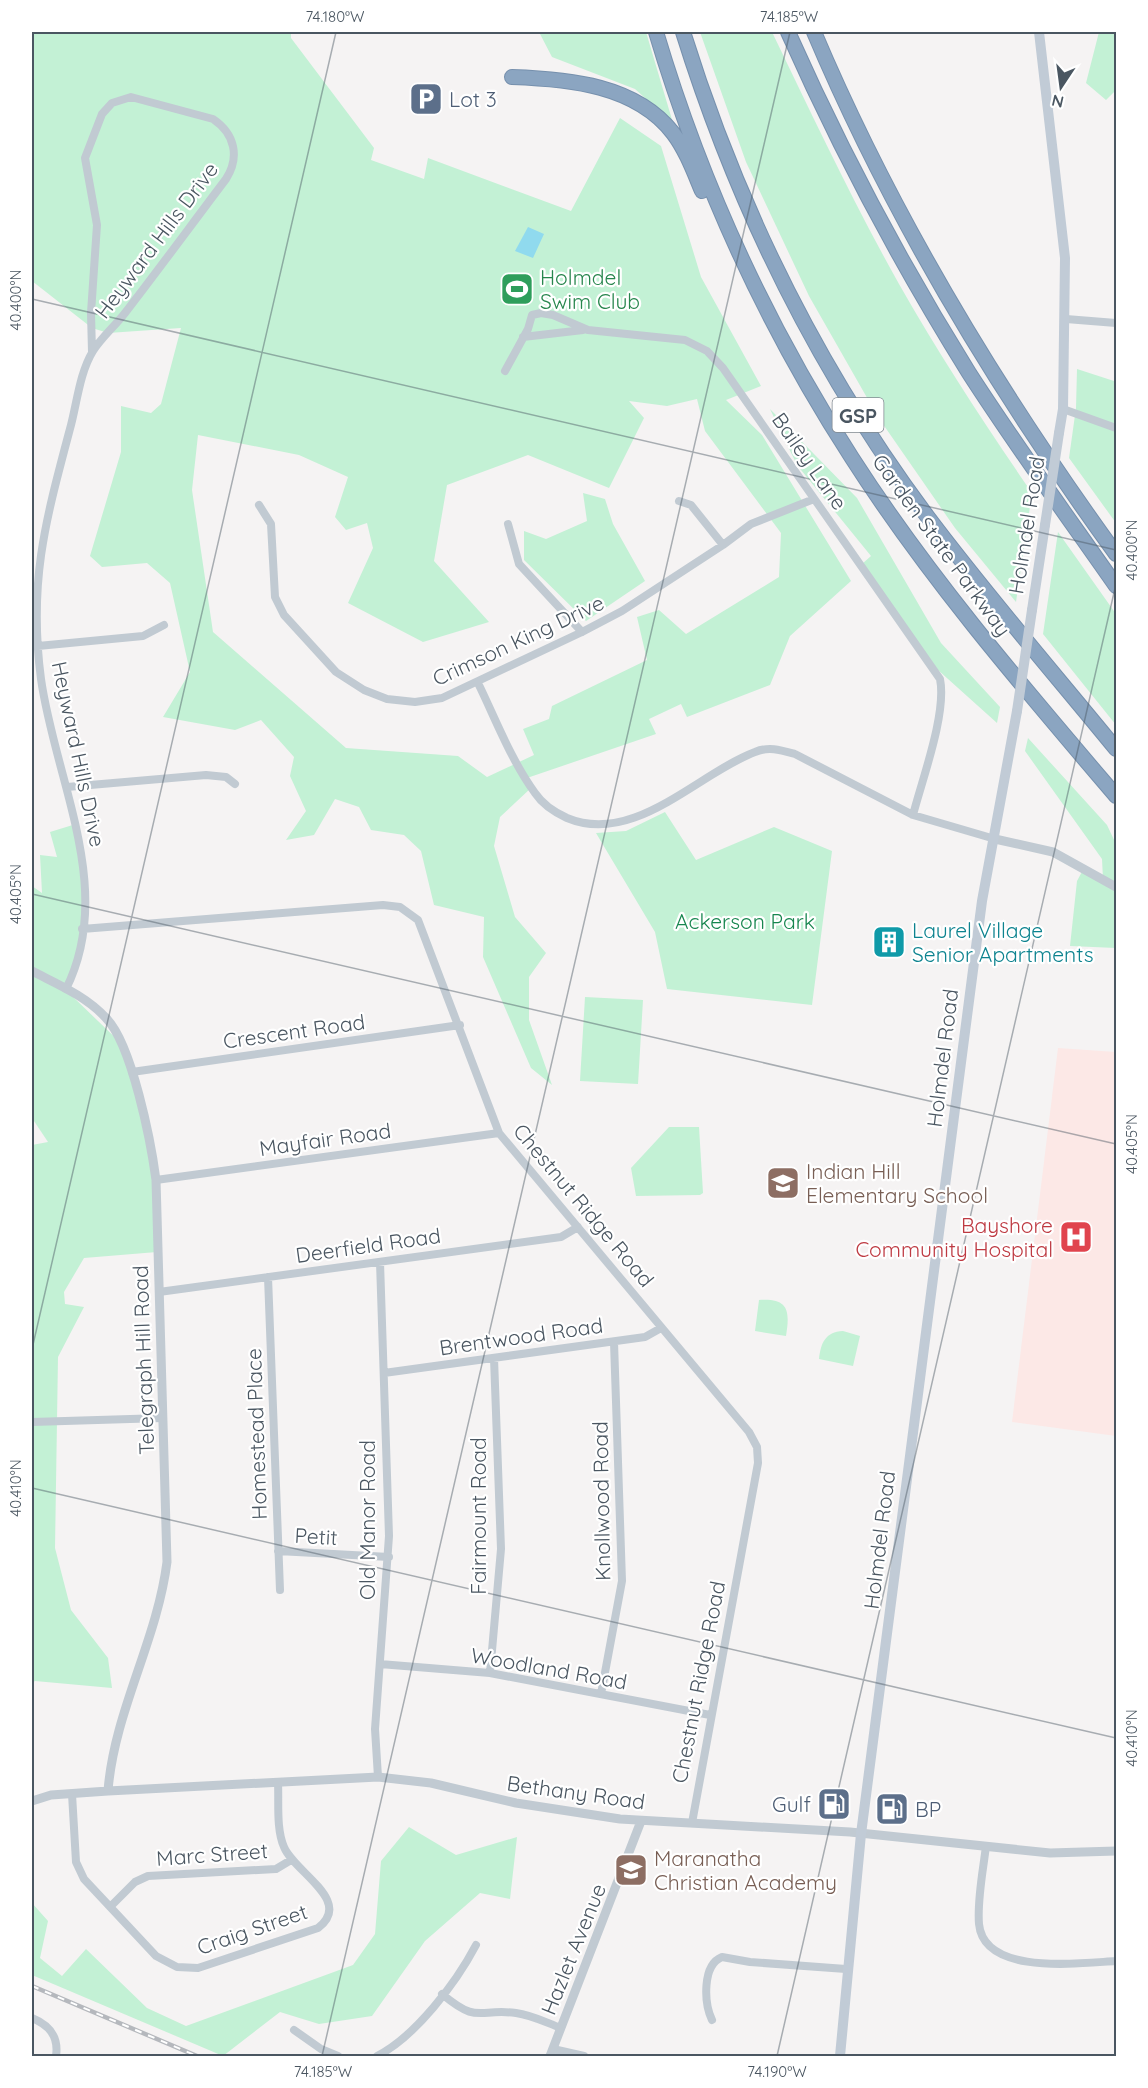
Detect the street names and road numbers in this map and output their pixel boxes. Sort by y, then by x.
street label: Heyward Hills Drive [89,157,223,323]
road number: GSP [832,398,884,432]
street label: Bailey Lane [767,407,853,515]
street label: Garden State Parkway [867,449,1017,641]
street label: Holmdel Road [1002,454,1050,596]
street label: Crimson King Drive [428,589,608,691]
street label: Heyward Hills Drive [47,659,111,849]
street label: Holmdel Road [921,987,963,1129]
street label: Crescent Road [221,1008,367,1054]
street label: Mayfair Road [257,1117,393,1161]
street label: Chestnut Ridge Road [508,1118,660,1292]
street label: Deerfield Road [294,1222,442,1268]
street label: Telegraph Hill Road [127,1265,159,1455]
street label: Brentwood Road [438,1312,604,1360]
street label: Homestead Place [240,1348,272,1520]
street label: Knollwood Road [587,1421,615,1581]
street label: Fairmount Road [465,1437,491,1595]
street label: Old Manor Road [354,1440,380,1600]
street label: Holmdel Road [858,1469,900,1611]
street label: Petit [294,1522,338,1550]
street label: Chestnut Ridge Road [666,1579,730,1785]
street label: Woodland Road [469,1641,629,1695]
street label: Bethany Road [505,1769,647,1815]
street label: Marc Street [155,1837,269,1871]
street label: Hazlet Avenue [535,1880,611,2018]
street label: Craig Street [193,1898,311,1960]

